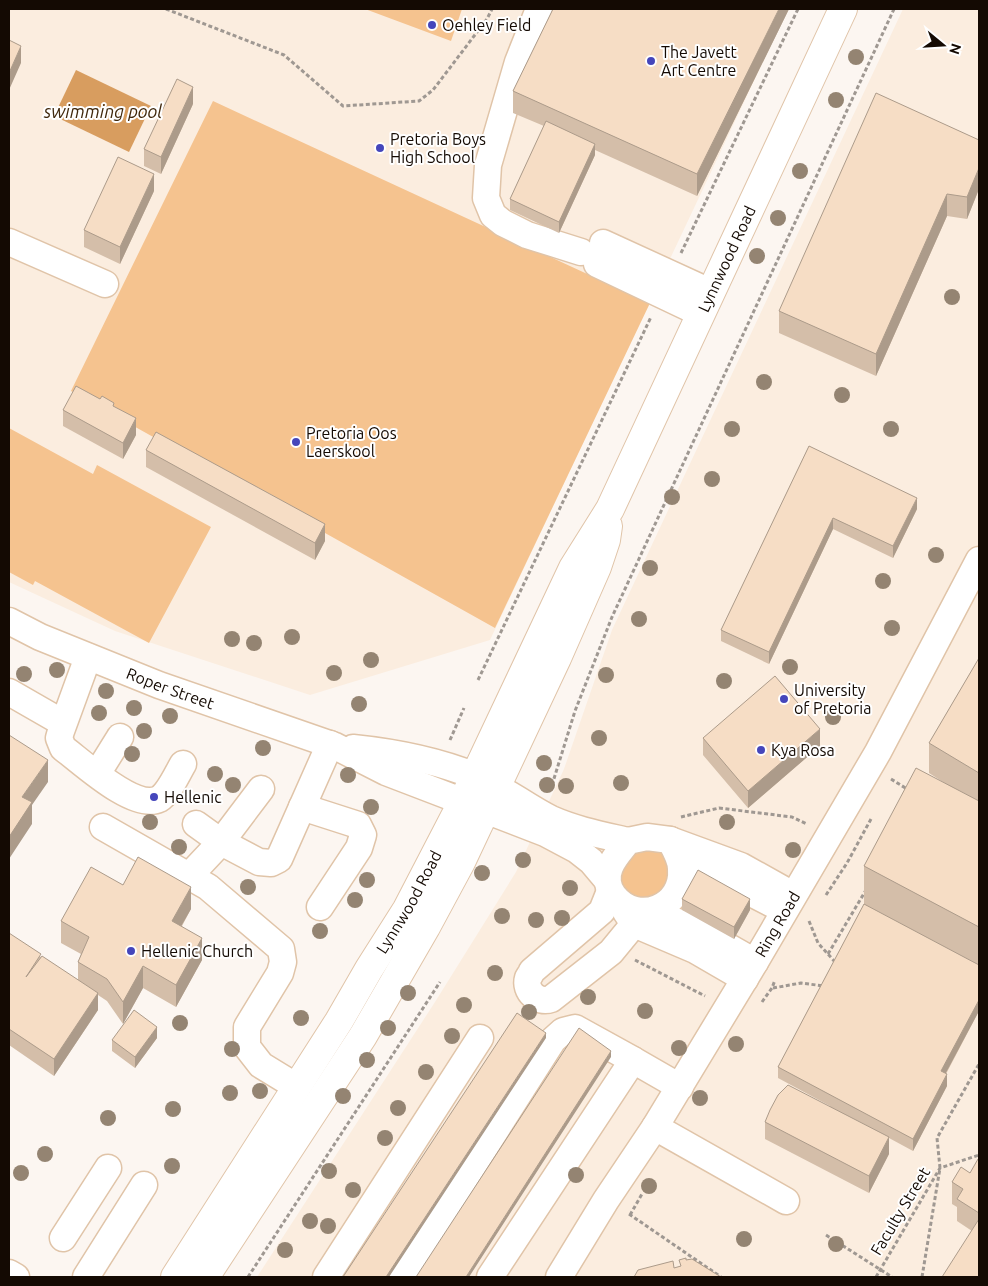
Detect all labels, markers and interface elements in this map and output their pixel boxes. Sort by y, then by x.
place label: Oehley Field [442,16,531,34]
marker: Oehley Field [426,19,438,31]
north arrow [918,20,968,70]
text: N [946,42,965,56]
place label: The Javett Art Centre [661,43,738,79]
marker: The Javett Art Centre [645,55,657,67]
water label: swimming pool [43,101,162,121]
place label: Pretoria Boys High School [390,130,486,166]
marker: Pretoria Boys High School [374,142,386,154]
street label: Lynnwood Road [694,203,759,315]
place label: Pretoria Oos Laerskool [306,424,397,460]
marker: Pretoria Oos Laerskool [290,436,302,448]
street label: Roper Street [124,664,217,713]
place label: University of Pretoria [794,681,871,717]
marker: University of Pretoria [778,693,790,705]
place label: Kya Rosa [771,741,835,759]
marker: Kya Rosa [755,744,767,756]
place label: Hellenic [164,788,222,806]
marker: Hellenic [148,791,160,803]
street label: Lynnwood Road [372,848,445,957]
street label: Ring Road [751,888,803,960]
place label: Hellenic Church [141,942,253,960]
marker: Hellenic Church [125,945,137,957]
street label: Faculty Street [867,1163,934,1258]

